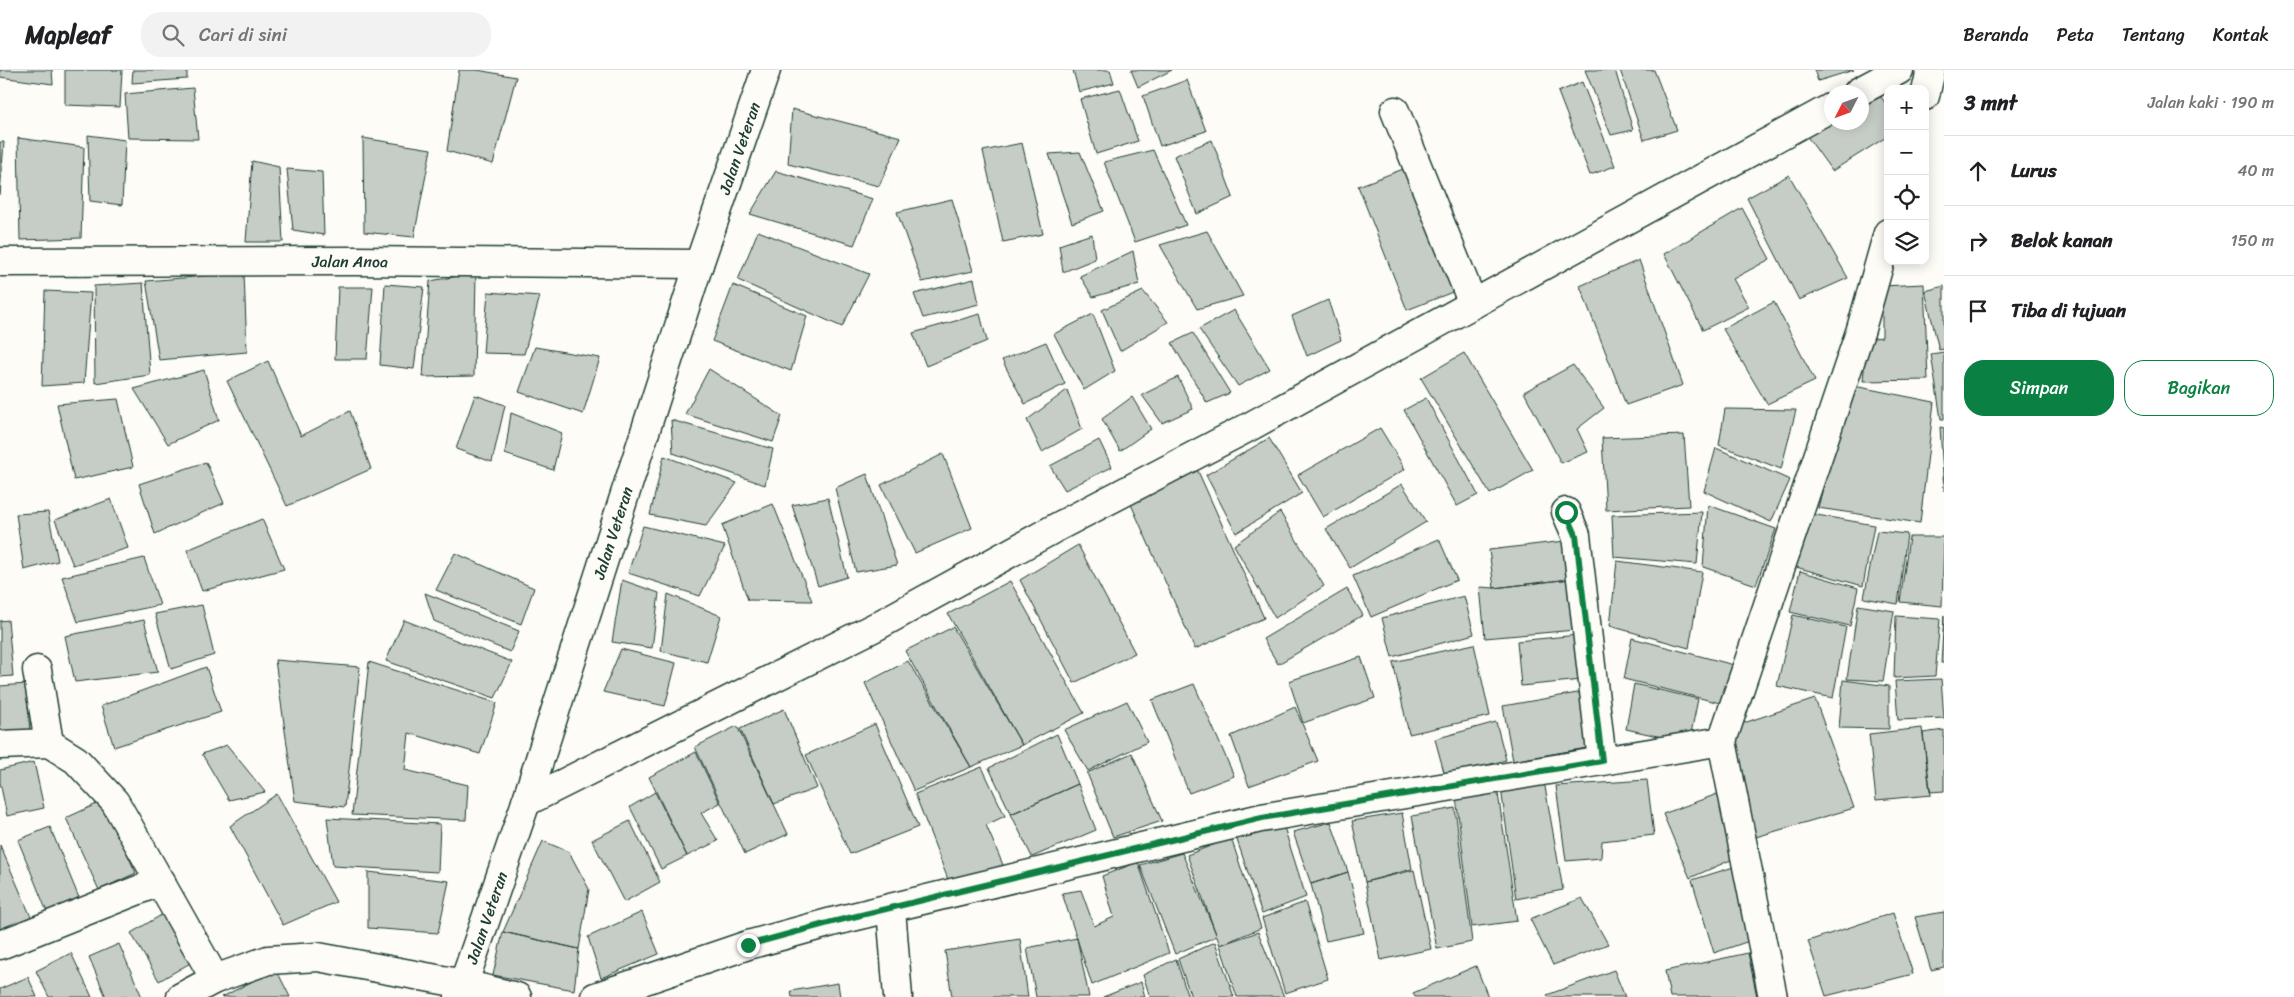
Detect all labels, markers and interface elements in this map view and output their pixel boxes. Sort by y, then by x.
search box [141,12,491,57]
text: Mapleaf [25,14,111,56]
text: Cari di sini [199,18,287,51]
text: Beranda [1963,19,2029,51]
text: Peta [2057,19,2094,51]
text: Tentang [2122,19,2185,51]
text: Kontak [2213,19,2269,51]
icon: search [159,21,187,49]
text: 3 mnt [1964,84,2017,122]
north arrow [1824,85,1869,130]
map controls [1884,85,1929,265]
button: + [1884,85,1929,130]
text: Jalan kaki · 190 m [2148,88,2274,117]
street label: Jalan Veteran [710,98,769,199]
button: − [1884,130,1929,175]
text: Lurus [2011,154,2057,187]
text: 40 m [2237,156,2274,185]
icon: ahead [1964,157,1992,185]
button: locate [1884,175,1929,220]
button: layers [1884,220,1929,265]
text: Belok kanan [2011,224,2113,257]
text: 150 m [2231,226,2274,255]
icon: right [1964,227,1992,255]
street label: Jalan Anoa [311,247,388,276]
text: Tiba di tujuan [2011,294,2126,327]
icon: arrive [1964,297,1992,325]
button: Simpan [1964,360,2114,416]
button: Bagikan [2124,360,2274,416]
street label: Jalan Veteran [584,482,642,584]
route start [1555,501,1578,524]
street label: Jalan Veteran [457,867,516,969]
route end [737,934,760,957]

